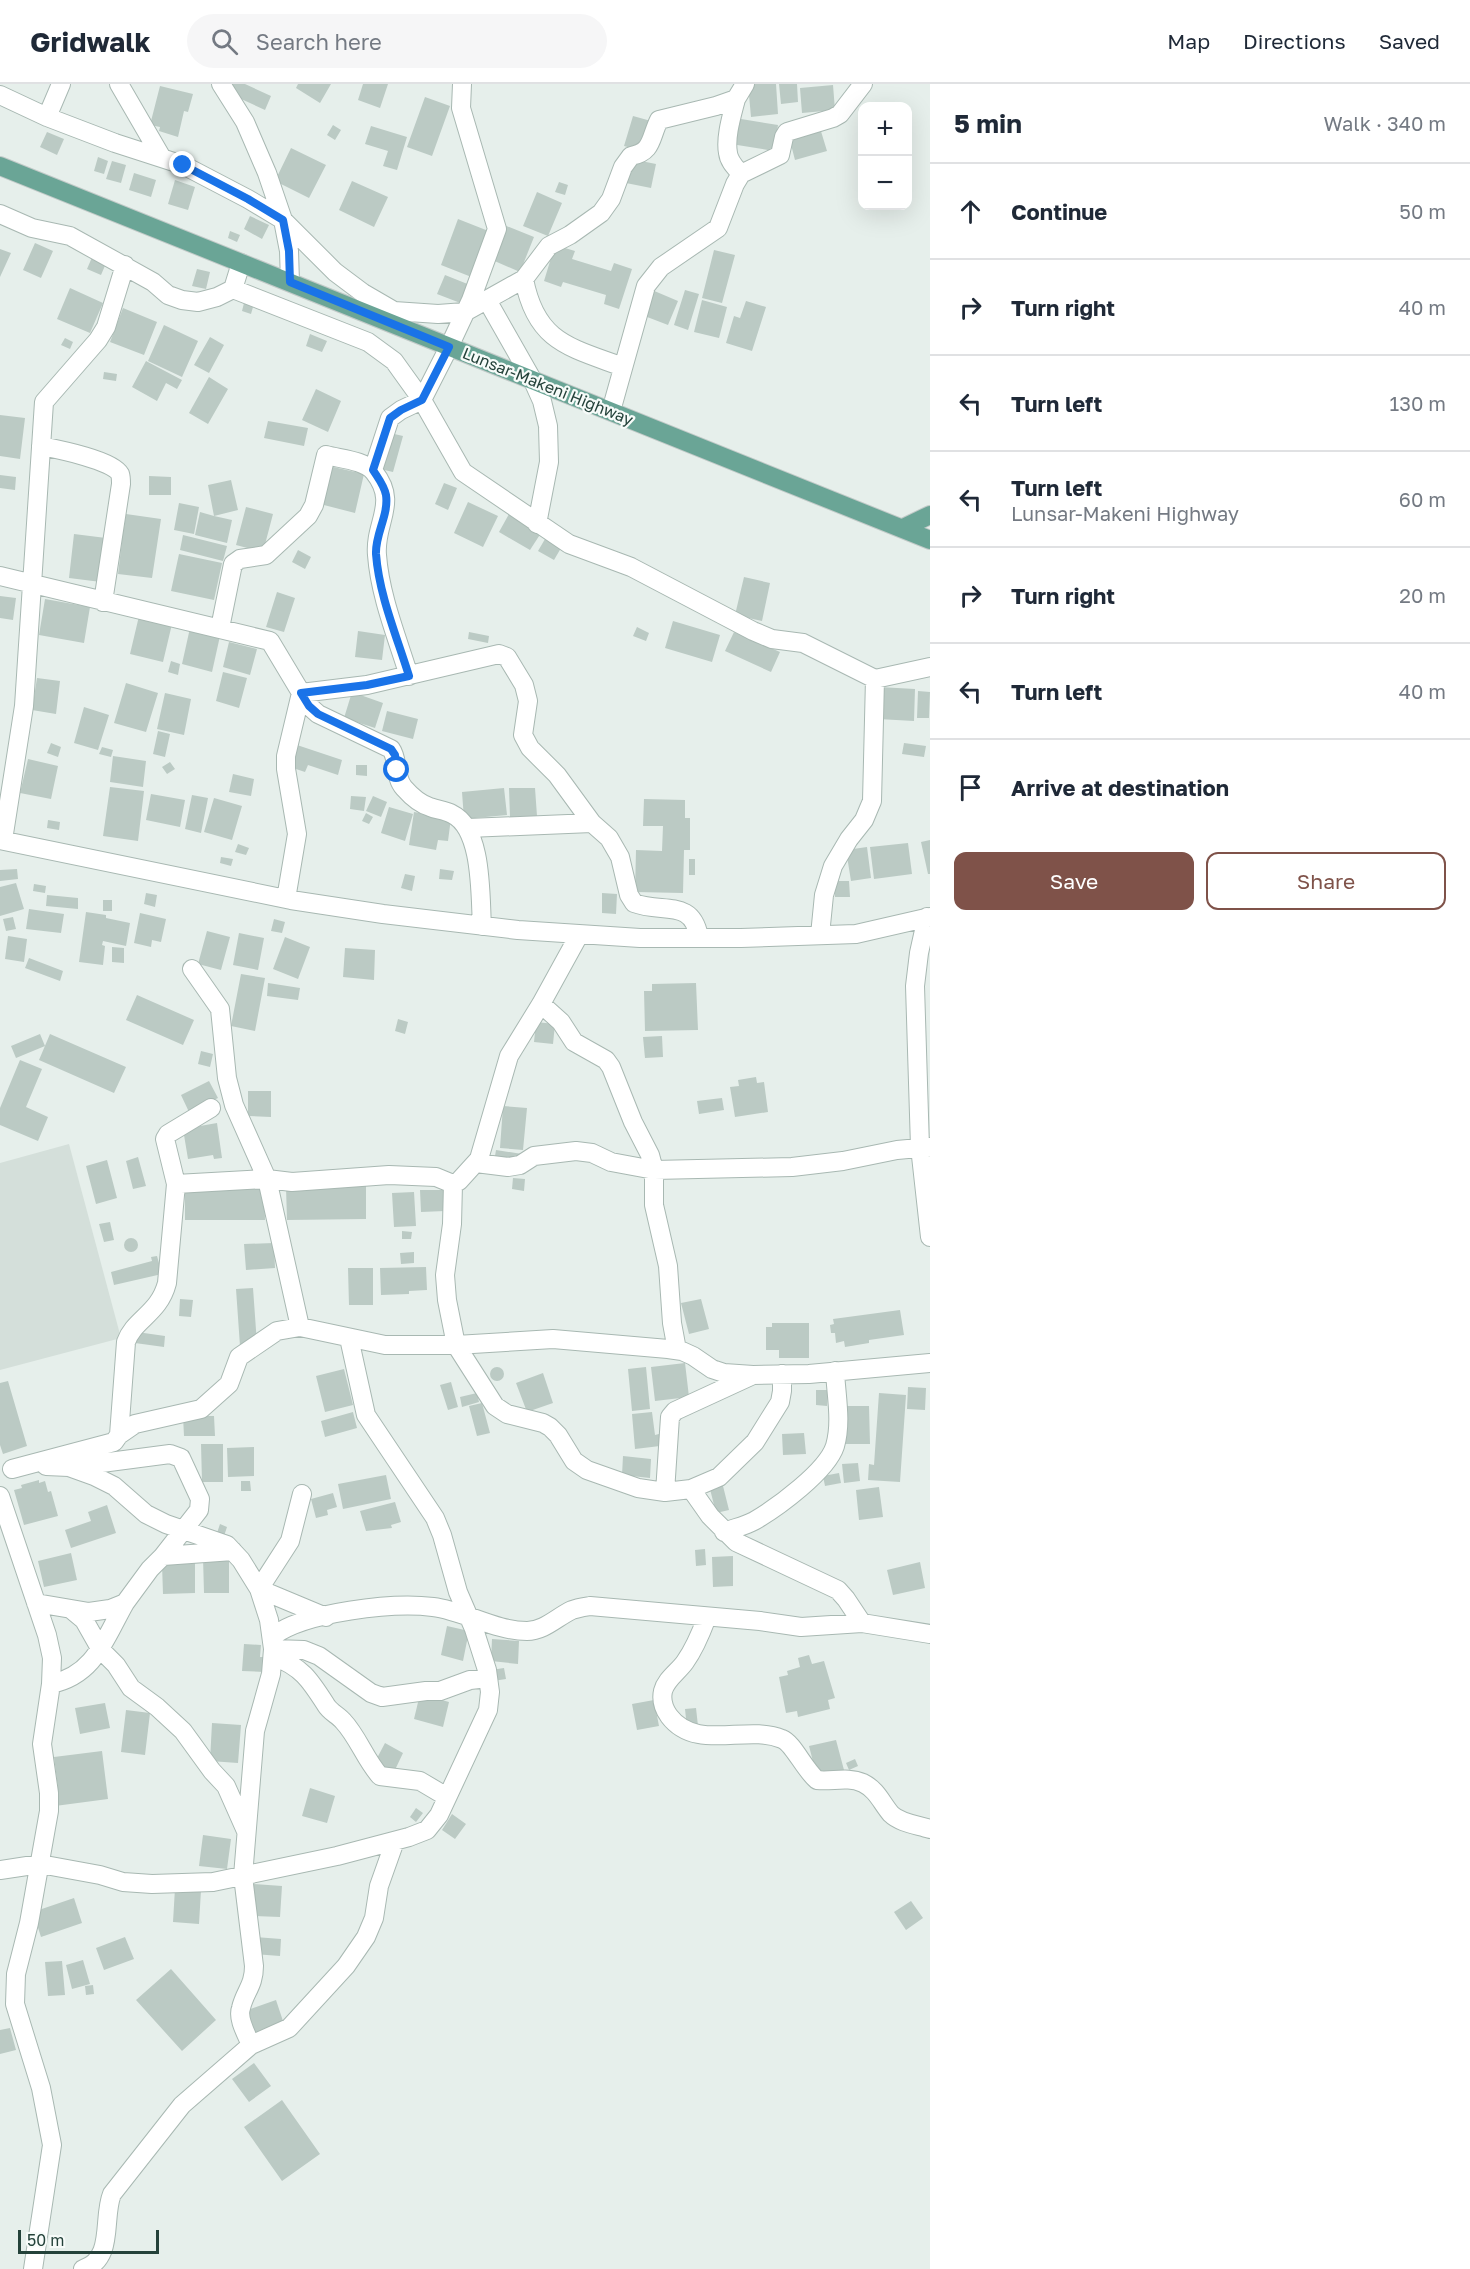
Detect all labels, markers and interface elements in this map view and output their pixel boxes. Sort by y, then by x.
search box [187,14,607,68]
text: Gridwalk [30,25,151,58]
icon: search [208,25,241,58]
text: Search here [256,28,382,55]
text: Map [1167,28,1210,54]
text: Directions [1243,28,1346,54]
text: Saved [1379,28,1440,54]
map controls [858,102,912,210]
button: + [858,102,912,156]
text: 5 min [954,108,1022,139]
text: Walk · 340 m [1324,111,1446,135]
route end [169,151,195,177]
button: − [858,156,912,210]
icon: ahead [954,195,987,228]
text: Continue [1011,198,1107,225]
text: 50 m [1399,199,1446,223]
icon: right [954,291,987,324]
text: Turn right [1011,294,1115,321]
text: 40 m [1399,295,1446,319]
street label: Lunsar-Makeni Highway [460,343,636,429]
icon: left [954,387,987,420]
text: Turn left [1011,390,1102,417]
text: 130 m [1390,391,1446,415]
text: Turn left [1011,474,1102,501]
icon: left [954,483,987,516]
text: 60 m [1399,487,1446,511]
text: Lunsar-Makeni Highway [1011,501,1239,525]
icon: right [954,579,987,612]
text: Turn right [1011,582,1115,609]
text: 20 m [1399,583,1446,607]
icon: left [954,675,987,708]
text: Turn left [1011,678,1102,705]
text: 40 m [1399,679,1446,703]
route start [383,756,409,782]
icon: arrive [954,771,987,804]
text: Arrive at destination [1011,774,1229,801]
button: Save [954,852,1194,910]
button: Share [1206,852,1446,910]
scale bar [18,2227,159,2254]
text: 50 m [27,2230,64,2250]

